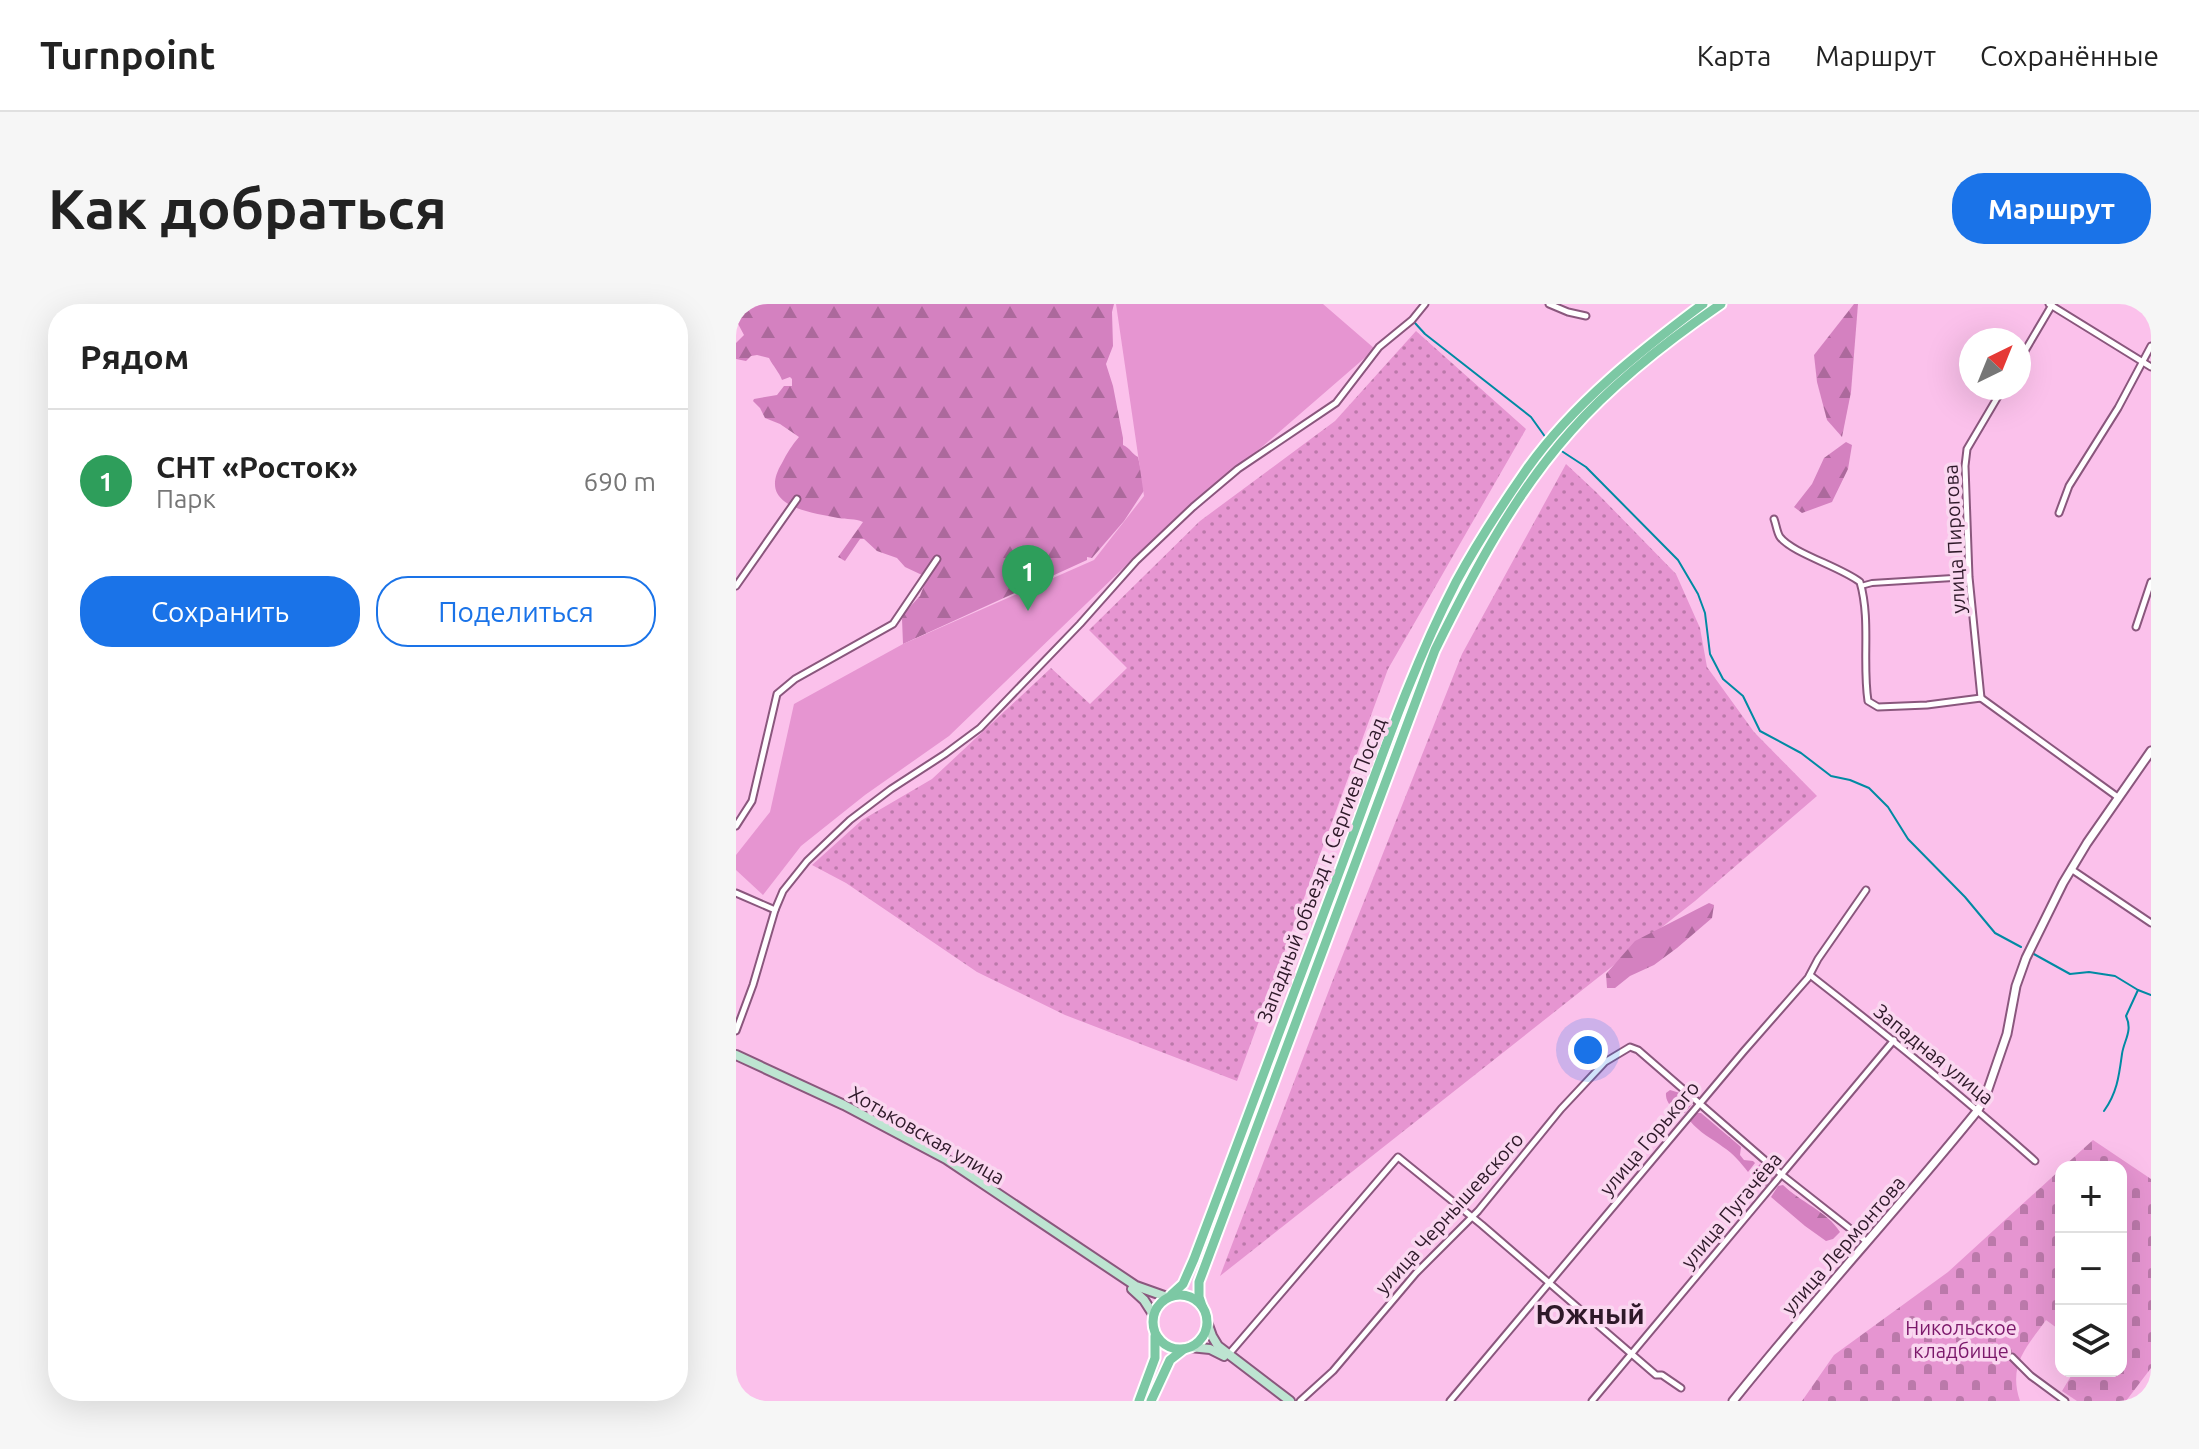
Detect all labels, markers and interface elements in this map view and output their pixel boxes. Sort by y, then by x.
text: Turnpoint [40,34,215,76]
text: Карта [1697,40,1771,71]
text: Маршрут [1815,40,1936,71]
text: Сохранённые [1980,40,2159,71]
button: Маршрут [1952,173,2151,244]
text: Как добраться [48,177,447,240]
north arrow [1959,328,2031,400]
text: Рядом [80,337,189,375]
text: СНТ «Росток» [156,450,358,484]
street label: улица Пирогова [1939,464,1969,614]
text: 1 [99,467,113,496]
text: 690 m [584,467,656,496]
text: Парк [156,484,216,513]
pin: 1 [1002,545,1054,611]
button: Сохранить [80,576,360,647]
button: Поделиться [376,576,656,647]
street label: Западный объезд г. Сергиев Посад [1252,714,1390,1026]
street label: Западная улица [1870,999,1998,1109]
your location [1568,1030,1608,1070]
street label: улица Горького [1594,1076,1704,1200]
street label: Хотьковская улица [845,1081,1009,1189]
street label: улица Чернышевского [1370,1127,1528,1299]
street label: улица Пугачёва [1676,1147,1786,1273]
map controls [2055,1161,2127,1377]
button: + [2055,1161,2127,1233]
street label: улица Лермонтова [1777,1171,1909,1319]
button: − [2055,1233,2127,1305]
district label: Южный [1535,1298,1645,1329]
button: layers [2055,1305,2127,1377]
park label: Никольское кладбище [1905,1316,2017,1362]

